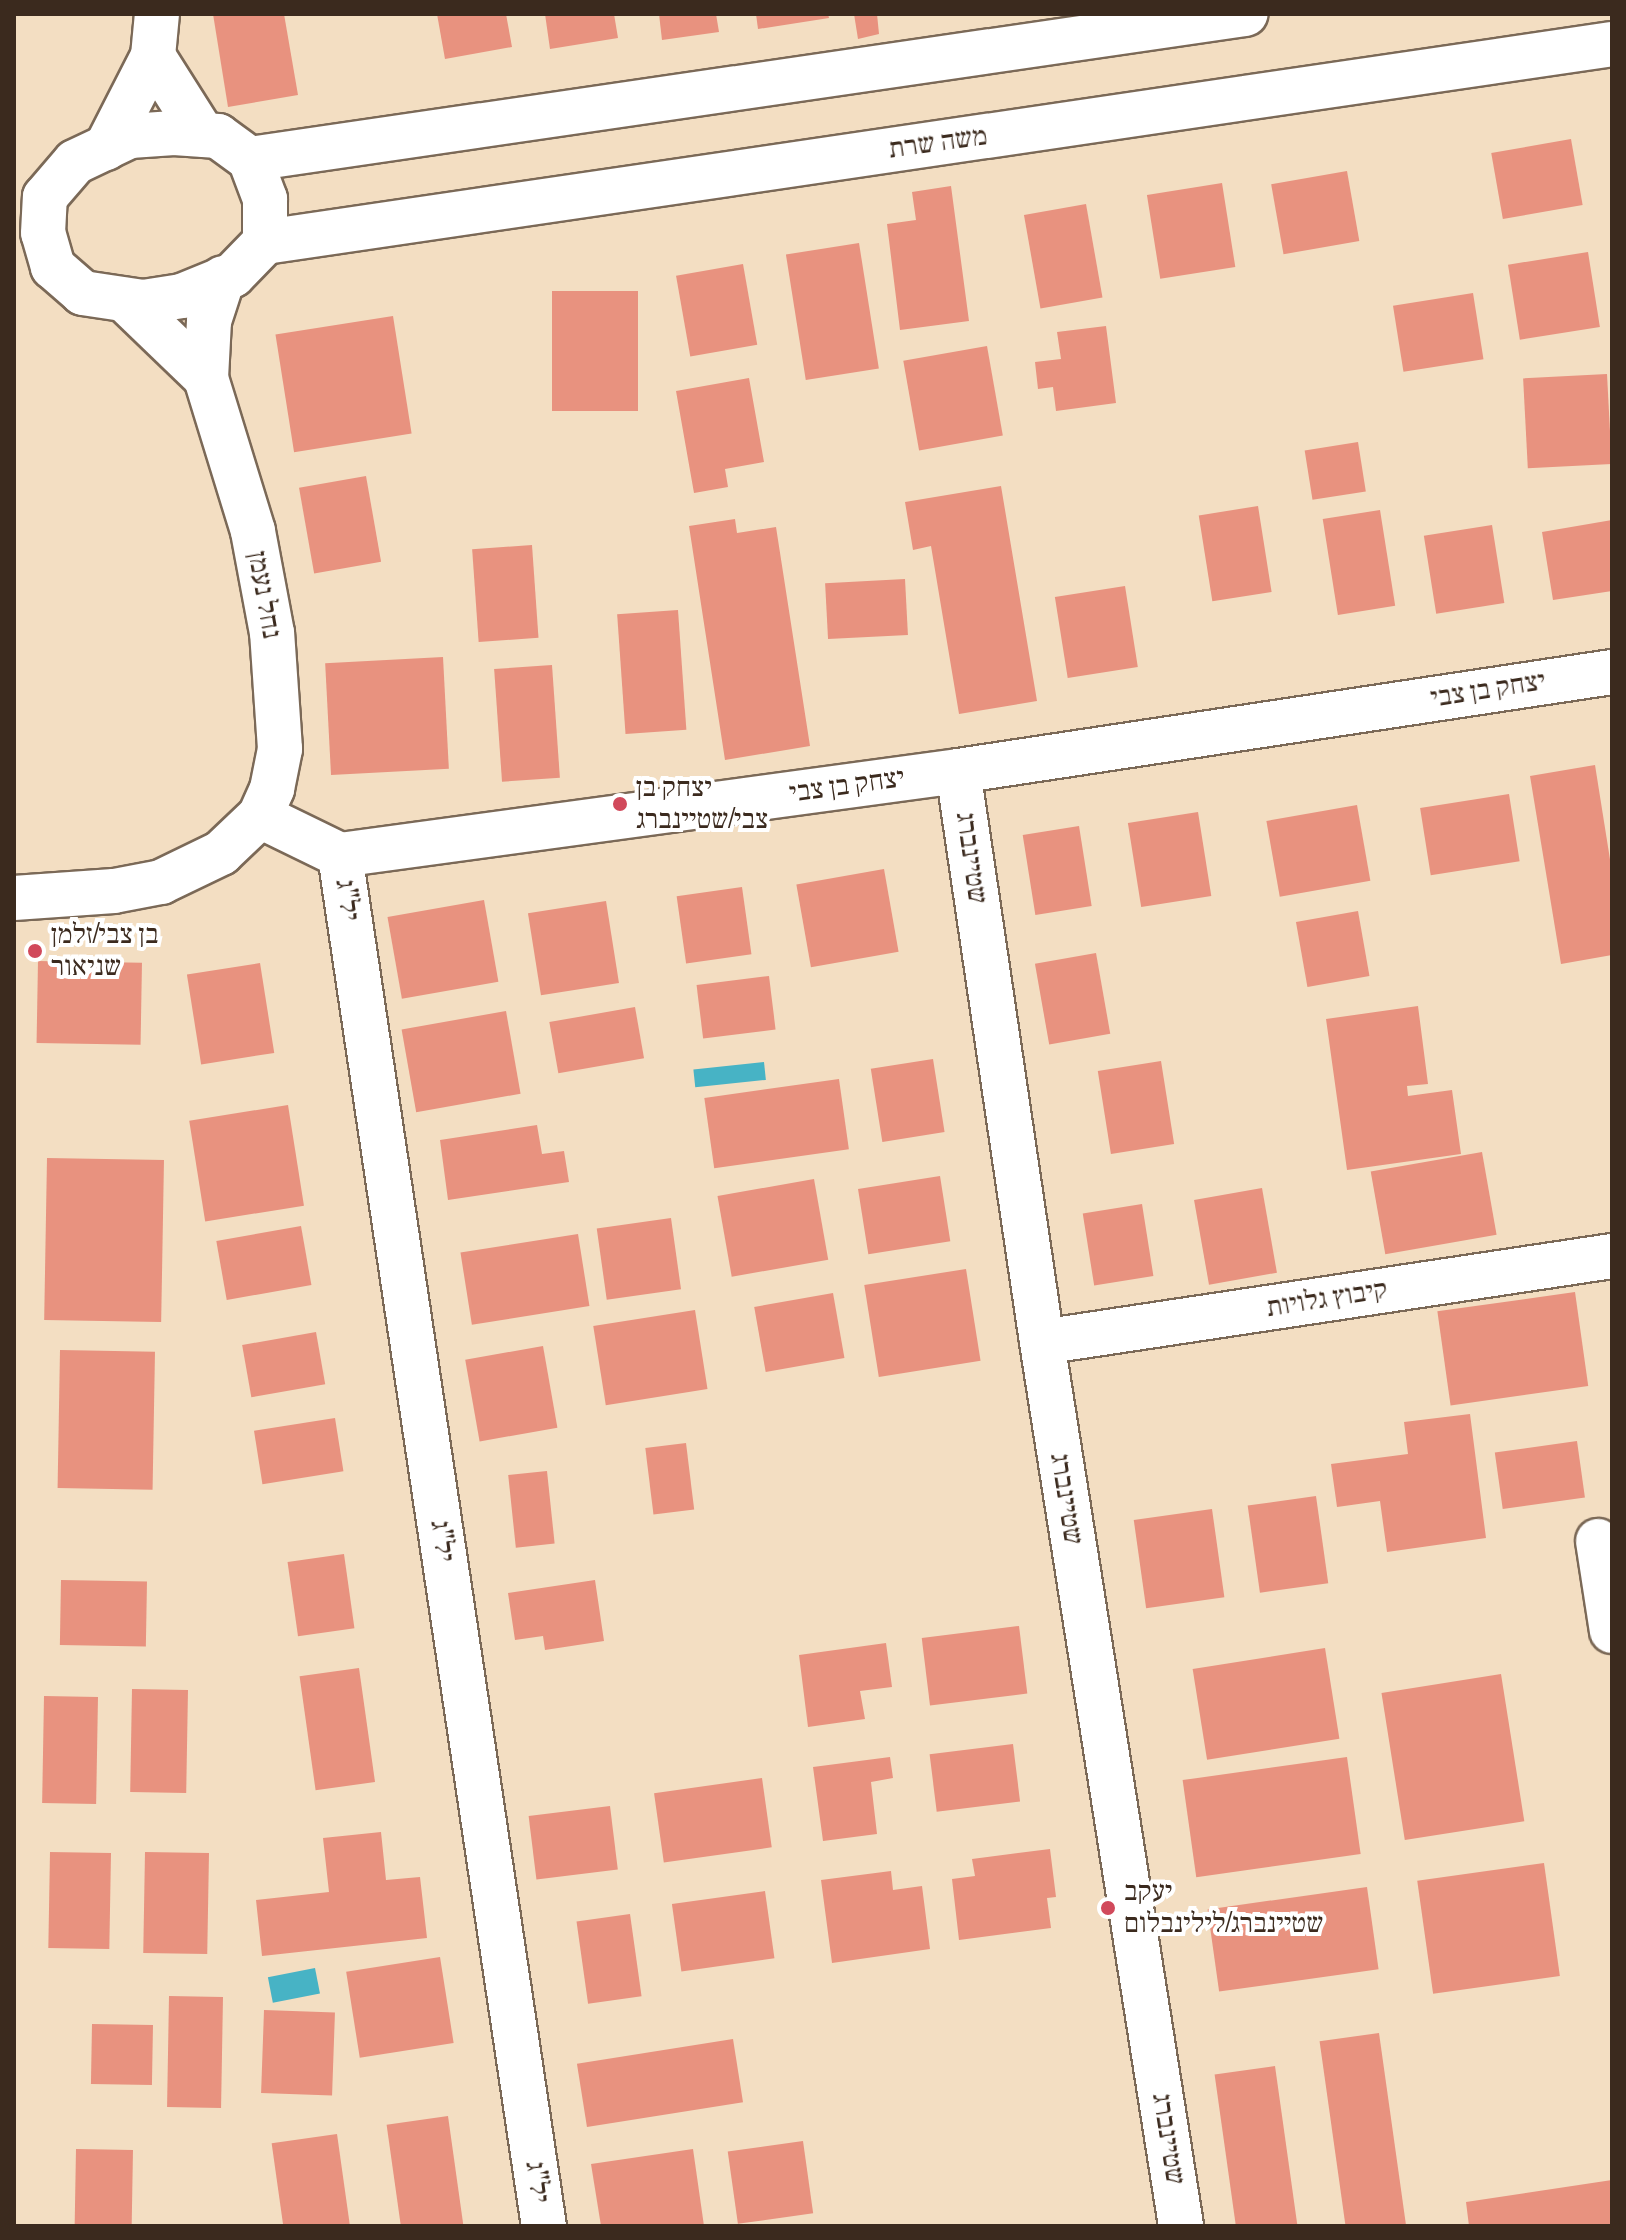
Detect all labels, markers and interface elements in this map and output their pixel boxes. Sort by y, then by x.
street label: משה שרת [887,119,989,167]
street label: נחל נעמן [240,549,288,641]
street label: יצחק בן צבי [1428,664,1548,716]
street label: יצחק בן צבי [787,761,907,811]
place label: יצחק בן צבי/שטיינברג [636,771,768,837]
marker: יצחק בן צבי/שטיינברג [611,795,629,813]
street label: שטיינברג [948,810,994,906]
street label: יל"ג [327,877,367,923]
place label: בן צבי/זלמן שניאור [51,918,158,984]
marker: בן צבי/זלמן שניאור [26,942,44,960]
street label: קיבוץ גלויות [1264,1273,1390,1325]
street label: שטיינברג [1042,1451,1090,1547]
street label: יל"ג [422,1518,462,1564]
place label: יעקב שטיינברג/לילינבלום [1124,1875,1323,1941]
marker: יעקב שטיינברג/לילינבלום [1099,1899,1117,1917]
street label: שטיינברג [1144,2091,1192,2187]
street label: יל"ג [517,2159,557,2205]

